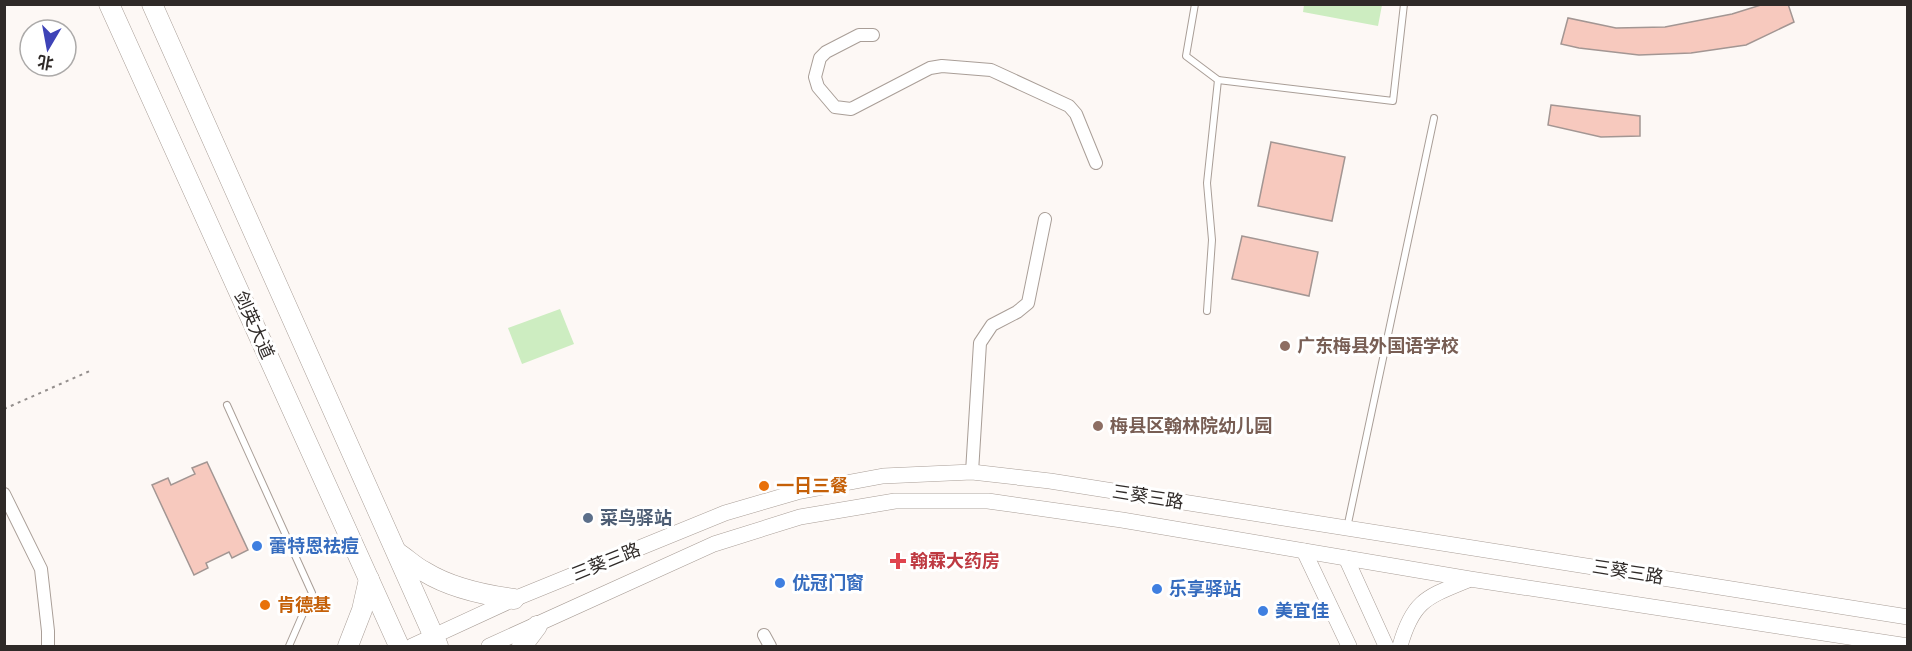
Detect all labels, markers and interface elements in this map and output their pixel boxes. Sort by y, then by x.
north arrow [18,18,78,78]
text: 北 [36,51,55,75]
street label: 剑英大道 [229,287,281,362]
place label: 广东梅县外国语学校 [1297,333,1459,357]
marker: 广东梅县外国语学校 [1278,339,1292,353]
place label: 梅县区翰林院幼儿园 [1110,413,1272,437]
marker: 梅县区翰林院幼儿园 [1091,419,1105,433]
place label: 一日三餐 [776,473,848,497]
marker: 一日三餐 [757,479,771,493]
street label: 三葵三路 [1111,479,1186,513]
place label: 菜鸟驿站 [600,505,672,529]
marker: 菜鸟驿站 [581,511,595,525]
place label: 蕾特恩祛痘 [269,533,359,557]
street label: 三葵三路 [568,536,643,586]
marker: 蕾特恩祛痘 [250,539,264,553]
place label: 翰霖大药房 [910,548,1000,572]
marker: 翰霖大药房 [891,554,905,568]
street label: 三葵三路 [1591,554,1666,588]
place label: 优冠门窗 [792,570,864,594]
marker: 优冠门窗 [773,576,787,590]
place label: 乐享驿站 [1169,576,1241,600]
marker: 乐享驿站 [1150,582,1164,596]
place label: 肯德基 [277,592,331,616]
marker: 肯德基 [258,598,272,612]
place label: 美宜佳 [1275,598,1329,622]
marker: 美宜佳 [1256,604,1270,618]

